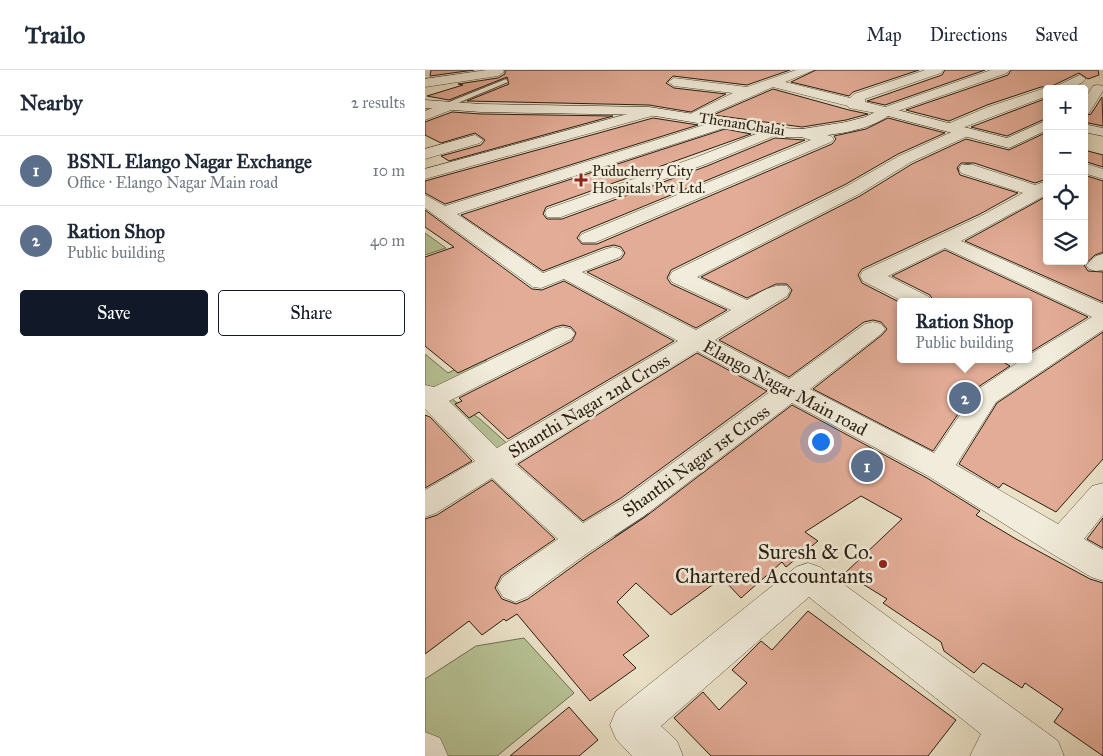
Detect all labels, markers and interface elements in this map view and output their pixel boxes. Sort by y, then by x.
text: Trailo [25,20,85,50]
text: Map [866,24,902,46]
text: Directions [930,24,1007,46]
text: Saved [1035,24,1078,46]
map controls [1043,85,1088,265]
button: + [1043,85,1088,130]
text: Nearby [20,90,83,116]
text: 2 results [351,93,405,112]
street label: ThenanChalai [698,108,786,140]
button: − [1043,130,1088,175]
text: BSNL Elango Nagar Exchange [67,150,312,173]
text: 1 [33,161,39,180]
text: 10 m [373,161,405,180]
place label: Puducherry City Hospitals Pvt Ltd. [592,162,705,197]
text: Office · Elango Nagar Main road [67,173,278,192]
marker: Puducherry City Hospitals Pvt Ltd. [574,173,588,187]
button: locate [1043,175,1088,220]
text: Ration Shop [67,220,165,243]
button: layers [1043,220,1088,265]
text: 2 [32,231,40,250]
text: 40 m [370,231,405,250]
text: Public building [67,243,165,262]
button: Save [20,290,208,336]
button: Share [218,290,405,336]
popup [897,298,1032,363]
text: Ration Shop [916,310,1013,333]
text: Public building [916,333,1013,352]
street label: Elango Nagar Main road [699,335,871,442]
street label: Shanthi Nagar 2nd Cross [504,349,674,464]
pin: 2 [949,379,981,417]
street label: Shanthi Nagar 1st Cross [618,400,775,523]
your location [808,429,834,455]
pin: 1 [851,447,883,485]
place label: Suresh & Co. Chartered Accountants [675,539,873,589]
marker: Suresh & Co. Chartered Accountants [877,558,889,570]

